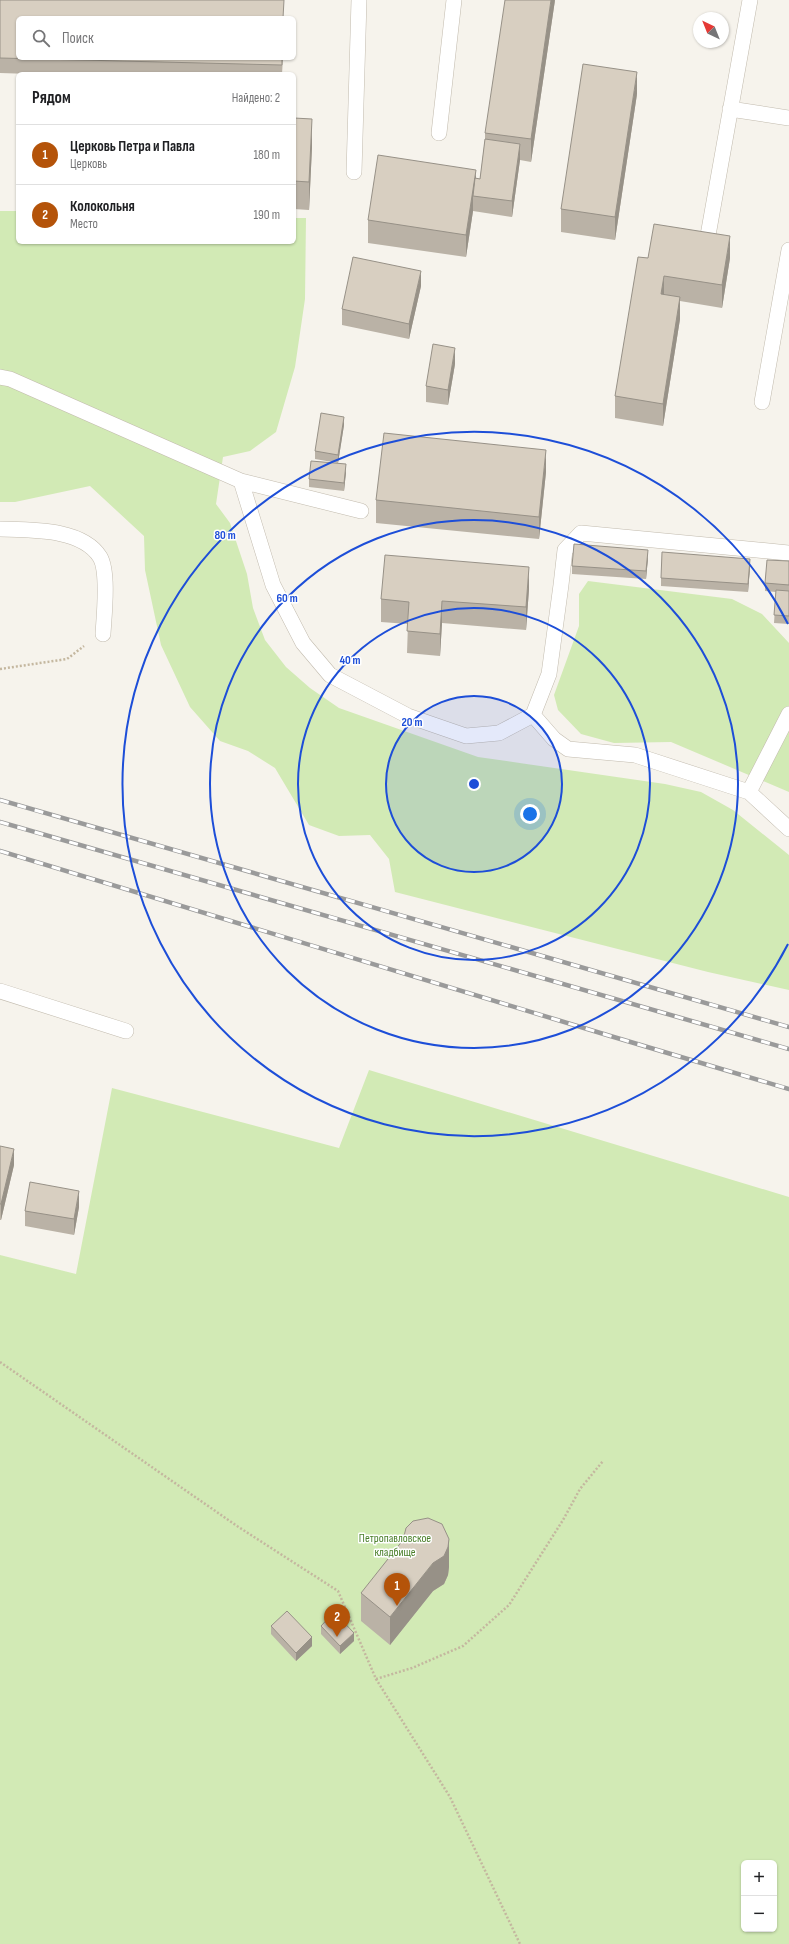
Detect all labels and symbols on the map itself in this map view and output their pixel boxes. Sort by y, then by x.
north arrow [693,12,729,48]
text: 80 m [214,528,236,543]
text: 60 m [276,591,298,606]
text: 40 m [339,653,361,668]
text: 20 m [402,715,422,730]
centre of rings [467,777,481,791]
your location [520,804,540,824]
park label: Петропавловское кладбище [359,1531,431,1560]
pin: 1 [384,1573,410,1606]
pin: 2 [324,1604,350,1637]

